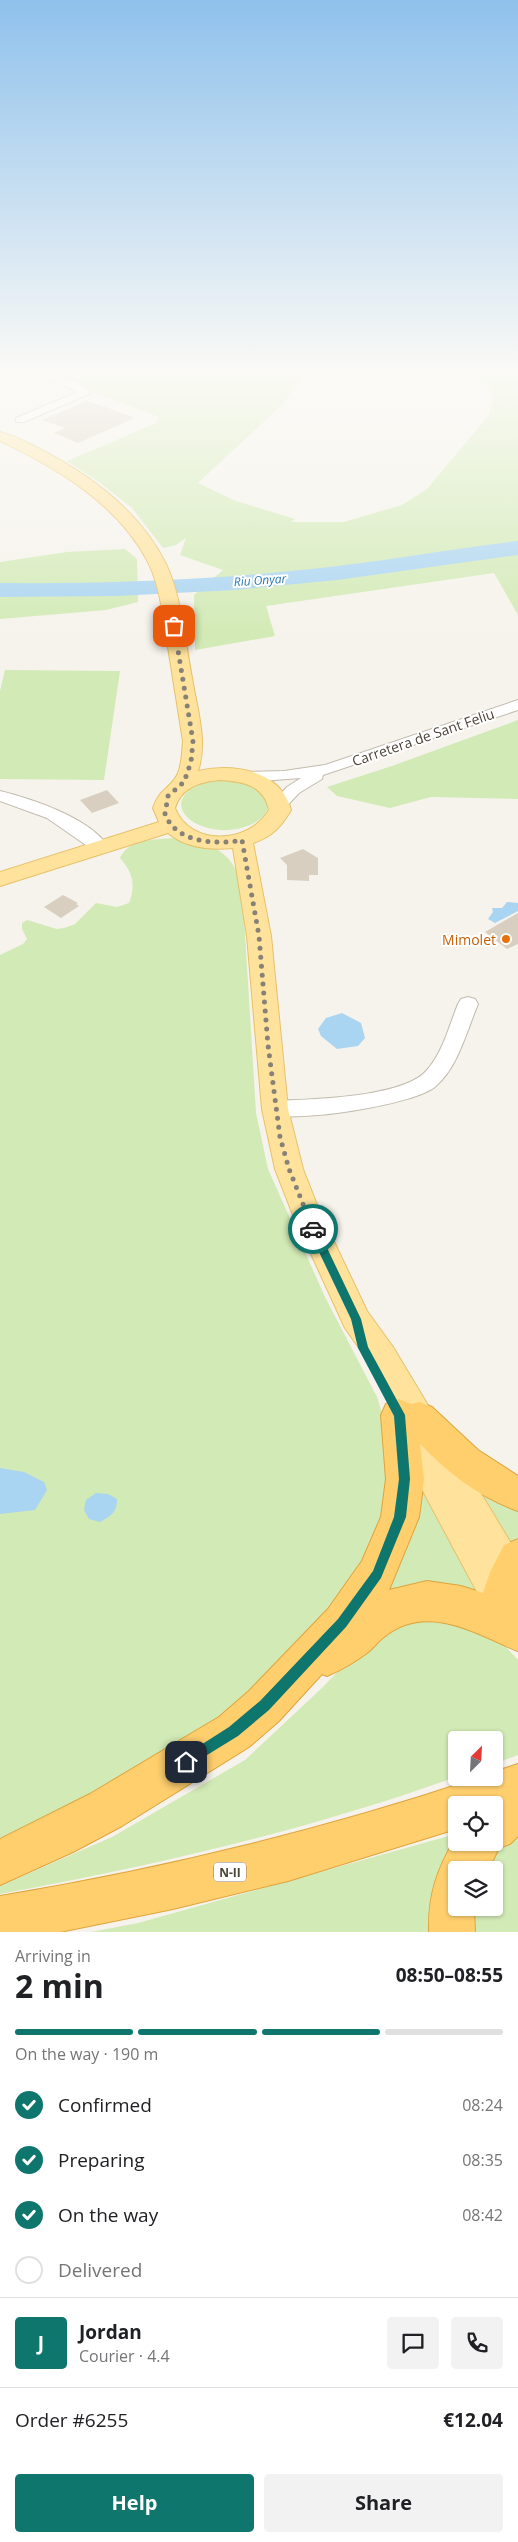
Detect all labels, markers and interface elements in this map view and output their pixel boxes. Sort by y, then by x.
water label: Riu Onyar [233,570,288,590]
pin [153,605,195,647]
icon: bag [160,612,188,640]
street label: Carretera de Sant Feliu [349,704,497,770]
place label: Mimolet [442,930,496,949]
marker: Mimolet [500,933,512,945]
courier [288,1204,338,1254]
icon: car [299,1215,327,1243]
north arrow [448,1731,502,1786]
map controls [448,1731,503,1916]
pin [165,1741,207,1783]
icon: home [172,1748,200,1776]
button: locate [448,1796,503,1851]
button: layers [448,1861,503,1916]
road number: N-II [214,1862,246,1881]
text: Arriving in [15,1945,91,1967]
text: 08:50–08:55 [396,1962,503,1988]
text: 2 min [15,1964,104,2007]
text: On the way · 190 m [15,2043,158,2065]
icon: check [15,2091,43,2119]
text: Confirmed [58,2092,152,2118]
text: 08:24 [462,2094,503,2116]
icon: check [15,2146,43,2174]
text: Preparing [58,2147,145,2173]
text: 08:35 [462,2149,503,2171]
icon: check [15,2201,43,2229]
text: On the way [58,2202,158,2228]
text: 08:42 [462,2204,503,2226]
text: Delivered [58,2257,142,2283]
button: chat [387,2317,439,2369]
button: phone [451,2317,503,2369]
text: Jordan [79,2319,142,2345]
text: J [38,2330,44,2356]
text: Courier · 4.4 [79,2345,170,2367]
text: Order #6255 [15,2407,128,2433]
text: €12.04 [443,2407,503,2433]
button: Help [15,2474,254,2532]
button: Share [264,2474,503,2532]

